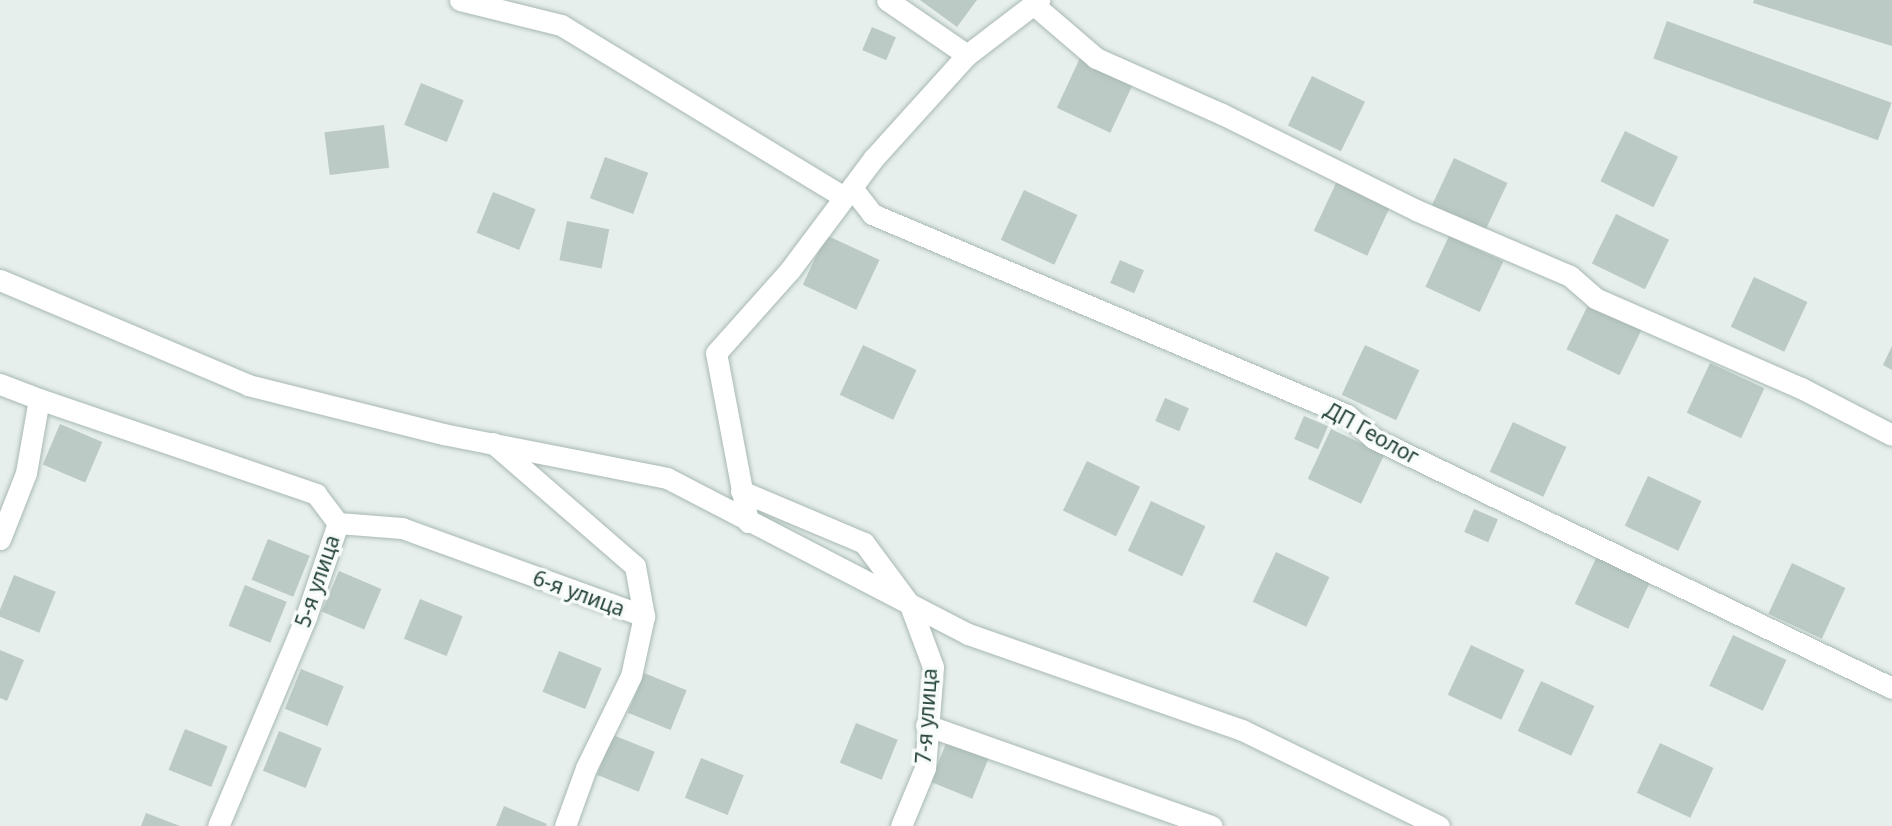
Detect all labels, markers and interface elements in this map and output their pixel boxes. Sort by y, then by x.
street label: ДП Геолог [1320,397,1424,469]
street label: 5-я улица [289,532,345,630]
street label: 6-я улица [530,565,628,621]
street label: 7-я улица [910,667,942,765]

